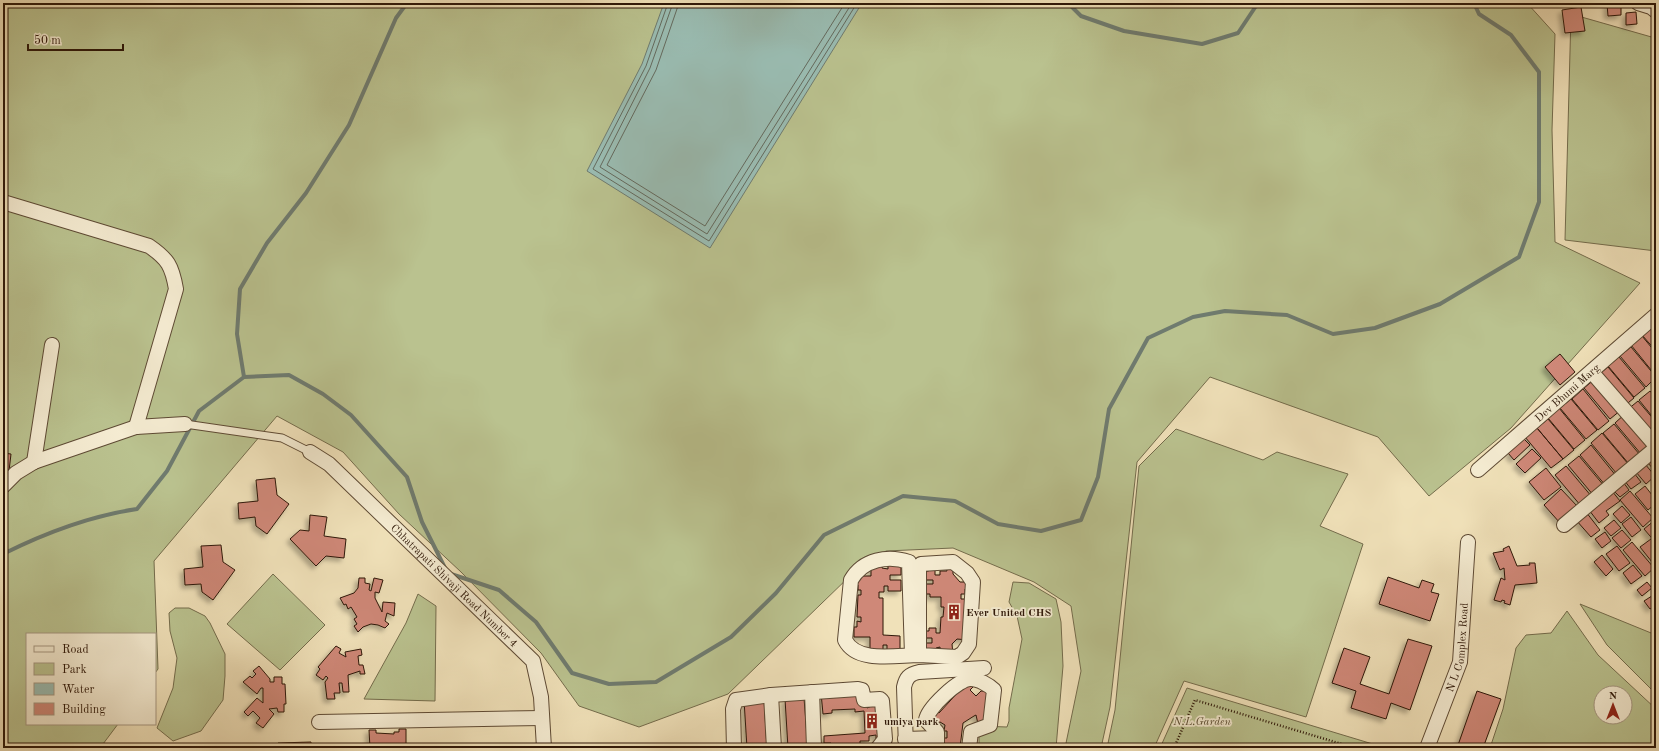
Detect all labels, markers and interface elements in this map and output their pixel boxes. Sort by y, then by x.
scale bar [28,26,123,52]
text: 50 m [34,34,61,47]
street label: Dev Bhumi Marg [1533,363,1603,425]
street label: Chhatrapati Shivaji Road Number 4 [388,523,519,650]
street label: N L Complex Road [1445,602,1471,694]
building icon: Ever United CHS [945,603,963,621]
place label: Ever United CHS [966,608,1051,619]
legend [26,633,156,725]
text: Road [62,644,89,656]
text: Park [62,664,87,676]
text: Water [62,684,95,696]
north arrow [1593,685,1633,725]
text: N [1609,691,1618,702]
text: Building [62,704,106,716]
building icon: umiya park [863,712,881,730]
place label: umiya park [884,717,939,728]
park label: N.L.Garden [1172,717,1232,728]

